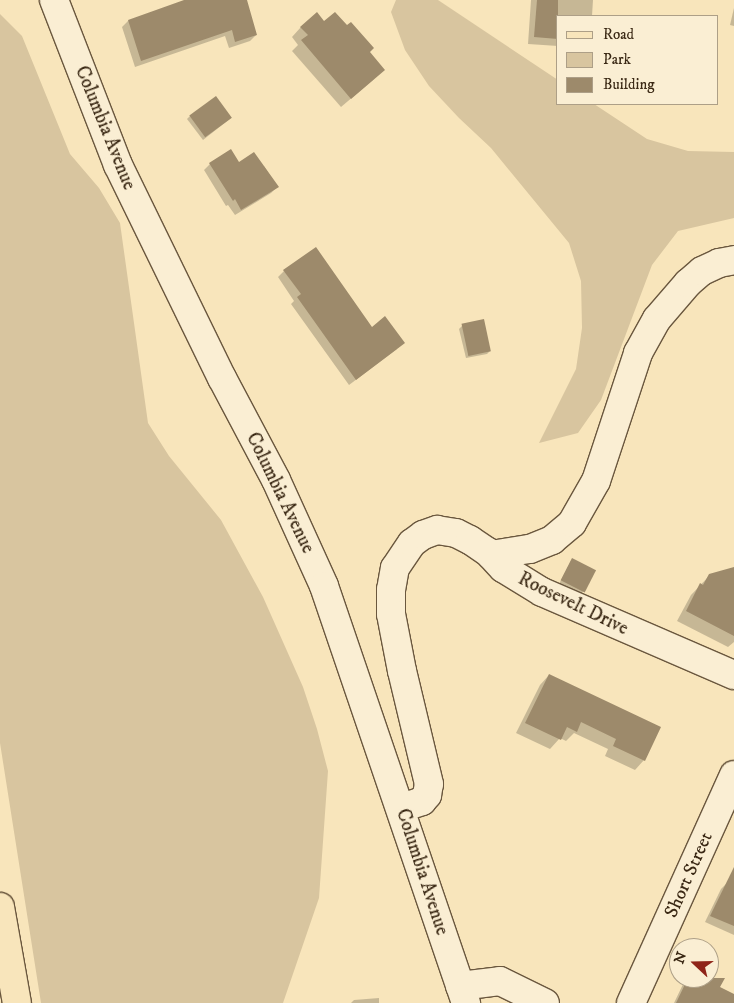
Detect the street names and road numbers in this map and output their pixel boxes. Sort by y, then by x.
street label: Columbia Avenue [70,63,140,193]
street label: Columbia Avenue [241,429,319,557]
street label: Roosevelt Drive [514,568,632,640]
street label: Columbia Avenue [391,806,453,938]
street label: Short Street [660,829,718,921]

